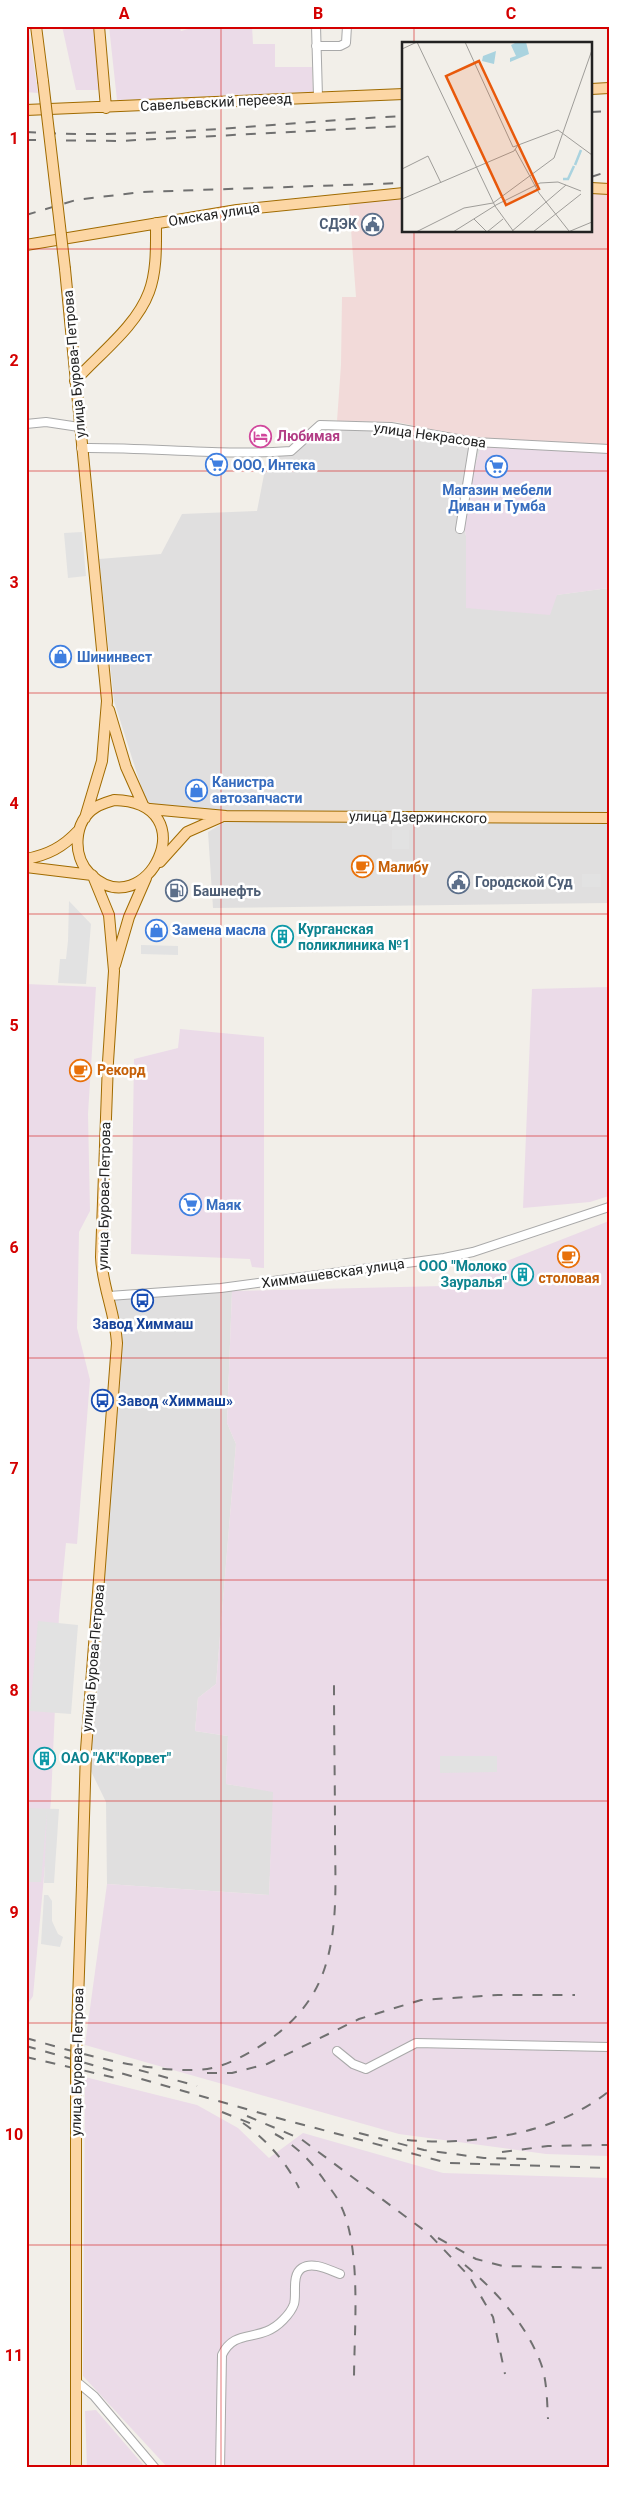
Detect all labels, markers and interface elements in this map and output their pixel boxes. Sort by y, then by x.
text: A [119,4,130,23]
text: B [313,4,323,23]
text: C [506,4,516,23]
inset map [402,42,592,232]
street label: Савельевский переезд [140,90,293,114]
text: 1 [9,129,19,148]
street label: Омская улица [167,199,261,229]
public building icon: СДЭК [361,212,385,236]
place label: СДЭК [319,216,358,232]
street label: улица Бурова-Петрова [60,289,88,439]
text: 2 [9,351,19,370]
street label: улица Некрасова [373,419,487,451]
hotel icon: Любимая [249,424,273,448]
place label: Любимая [277,428,340,444]
supermarket icon: ООО, Интека [205,453,229,477]
supermarket icon: Магазин мебели Диван и Тумба [485,455,509,479]
place label: ООО, Интека [233,457,316,473]
place label: Магазин мебели Диван и Тумба [442,482,552,514]
text: 3 [9,573,19,592]
shop icon: Шининвест [49,645,73,669]
place label: Шининвест [77,649,152,665]
place label: Канистра автозапчасти [212,774,302,806]
shop icon: Канистра автозапчасти [184,778,208,802]
text: 4 [9,794,19,813]
street label: улица Дзержинского [349,808,487,826]
cafe icon: Малибу [350,855,374,879]
place label: Малибу [378,859,430,875]
public building icon: Городской Суд [447,870,471,894]
place label: Городской Суд [475,874,573,890]
fuel station icon: Башнефть [165,879,189,903]
place label: Башнефть [193,883,261,899]
shop icon: Замена масла [144,918,168,942]
place label: Курганская поликлиника №1 [298,921,410,953]
place label: Замена масла [172,922,267,938]
building icon: Курганская поликлиника №1 [270,925,294,949]
text: 5 [9,1016,19,1035]
cafe icon: Рекорд [69,1058,93,1082]
place label: Рекорд [97,1062,146,1078]
street label: улица Бурова-Петрова [95,1122,113,1270]
supermarket icon: Маяк [178,1193,202,1217]
place label: Маяк [206,1197,242,1213]
text: 6 [9,1238,19,1257]
cafe icon: столовая [557,1244,581,1268]
street label: Химмашевская улица [261,1255,405,1291]
place label: ООО "Молоко Зауралья" [419,1258,508,1290]
building icon: ООО "Молоко Зауралья" [511,1262,535,1286]
place label: столовая [538,1270,600,1286]
bus stop icon: Завод Химмаш [131,1289,155,1313]
place label: Завод Химмаш [93,1316,193,1332]
bus stop icon: Завод «Химмаш» [90,1389,114,1413]
place label: Завод «Химмаш» [118,1393,233,1409]
text: 7 [9,1459,19,1478]
street label: улица Бурова-Петрова [79,1583,107,1733]
text: 8 [9,1681,19,1700]
building icon: ОАО "АК"Корвет" [33,1746,57,1770]
place label: ОАО "АК"Корвет" [61,1750,172,1766]
text: 9 [9,1903,19,1922]
street label: улица Бурова-Петрова [68,1988,86,2136]
text: 10 [5,2125,23,2144]
text: 11 [5,2346,23,2365]

